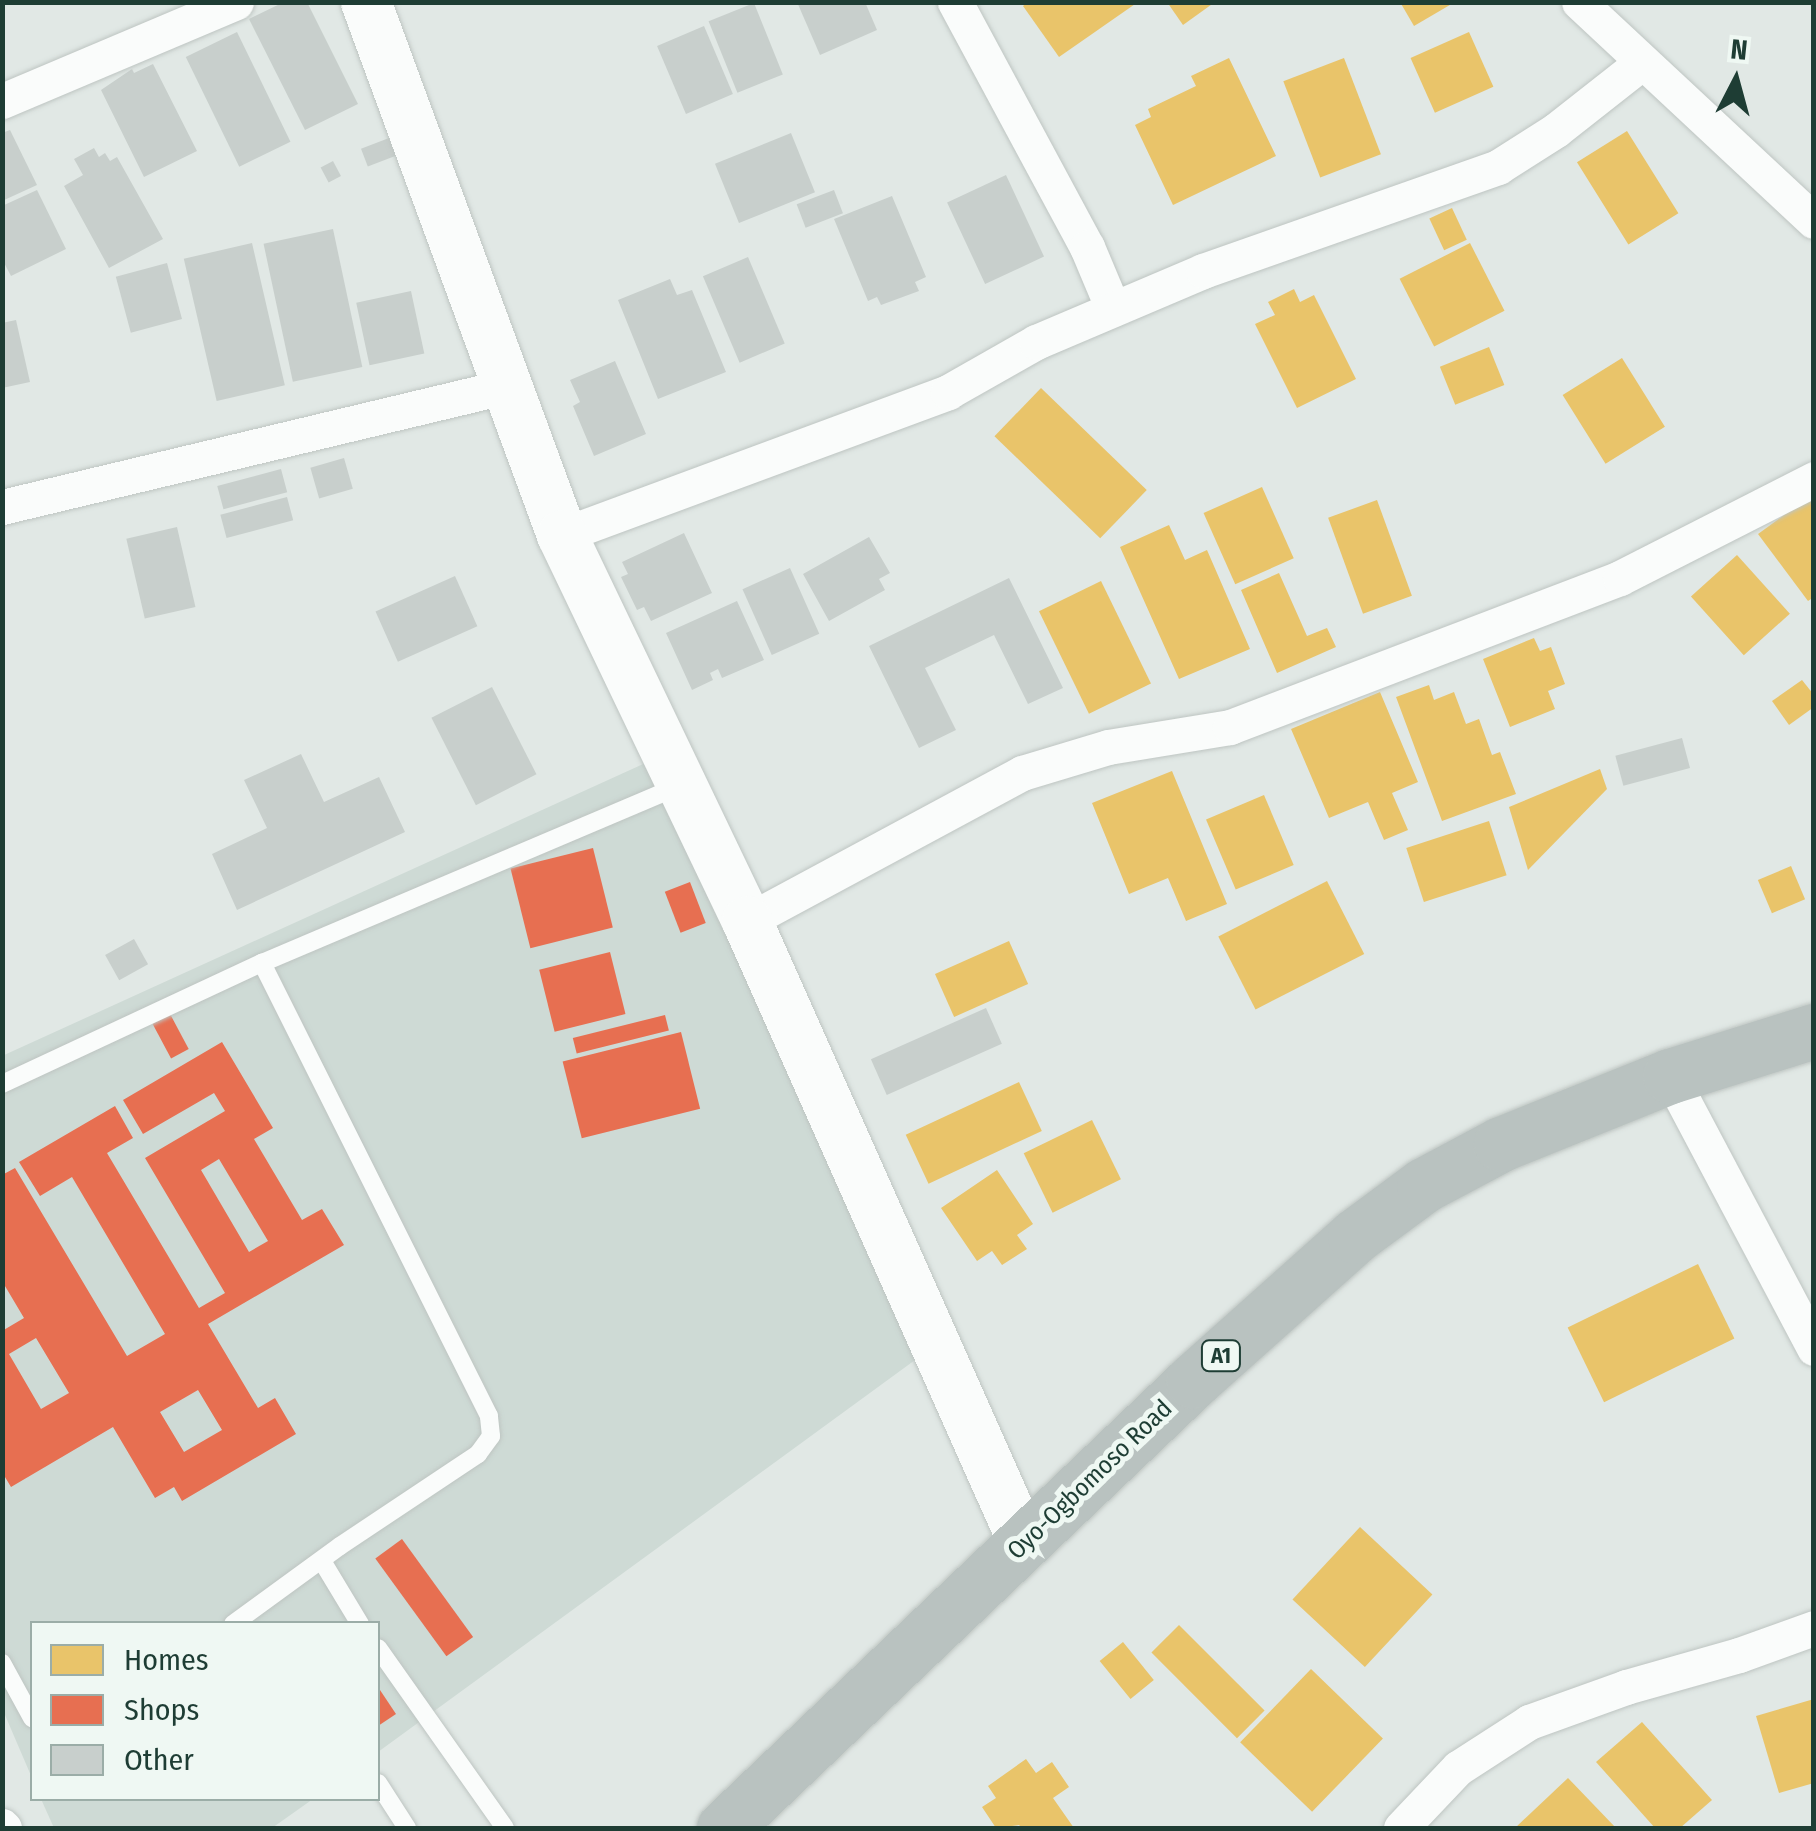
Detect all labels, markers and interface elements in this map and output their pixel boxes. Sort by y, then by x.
north arrow [1686,30,1786,130]
text: N [1729,32,1749,67]
road number: A1 [1198,1339,1244,1373]
street label: Oyo-Ogbomoso Road [1002,1394,1178,1566]
legend [30,1621,380,1801]
text: Homes [124,1642,209,1678]
text: Shops [124,1692,199,1728]
text: Other [124,1742,194,1778]

